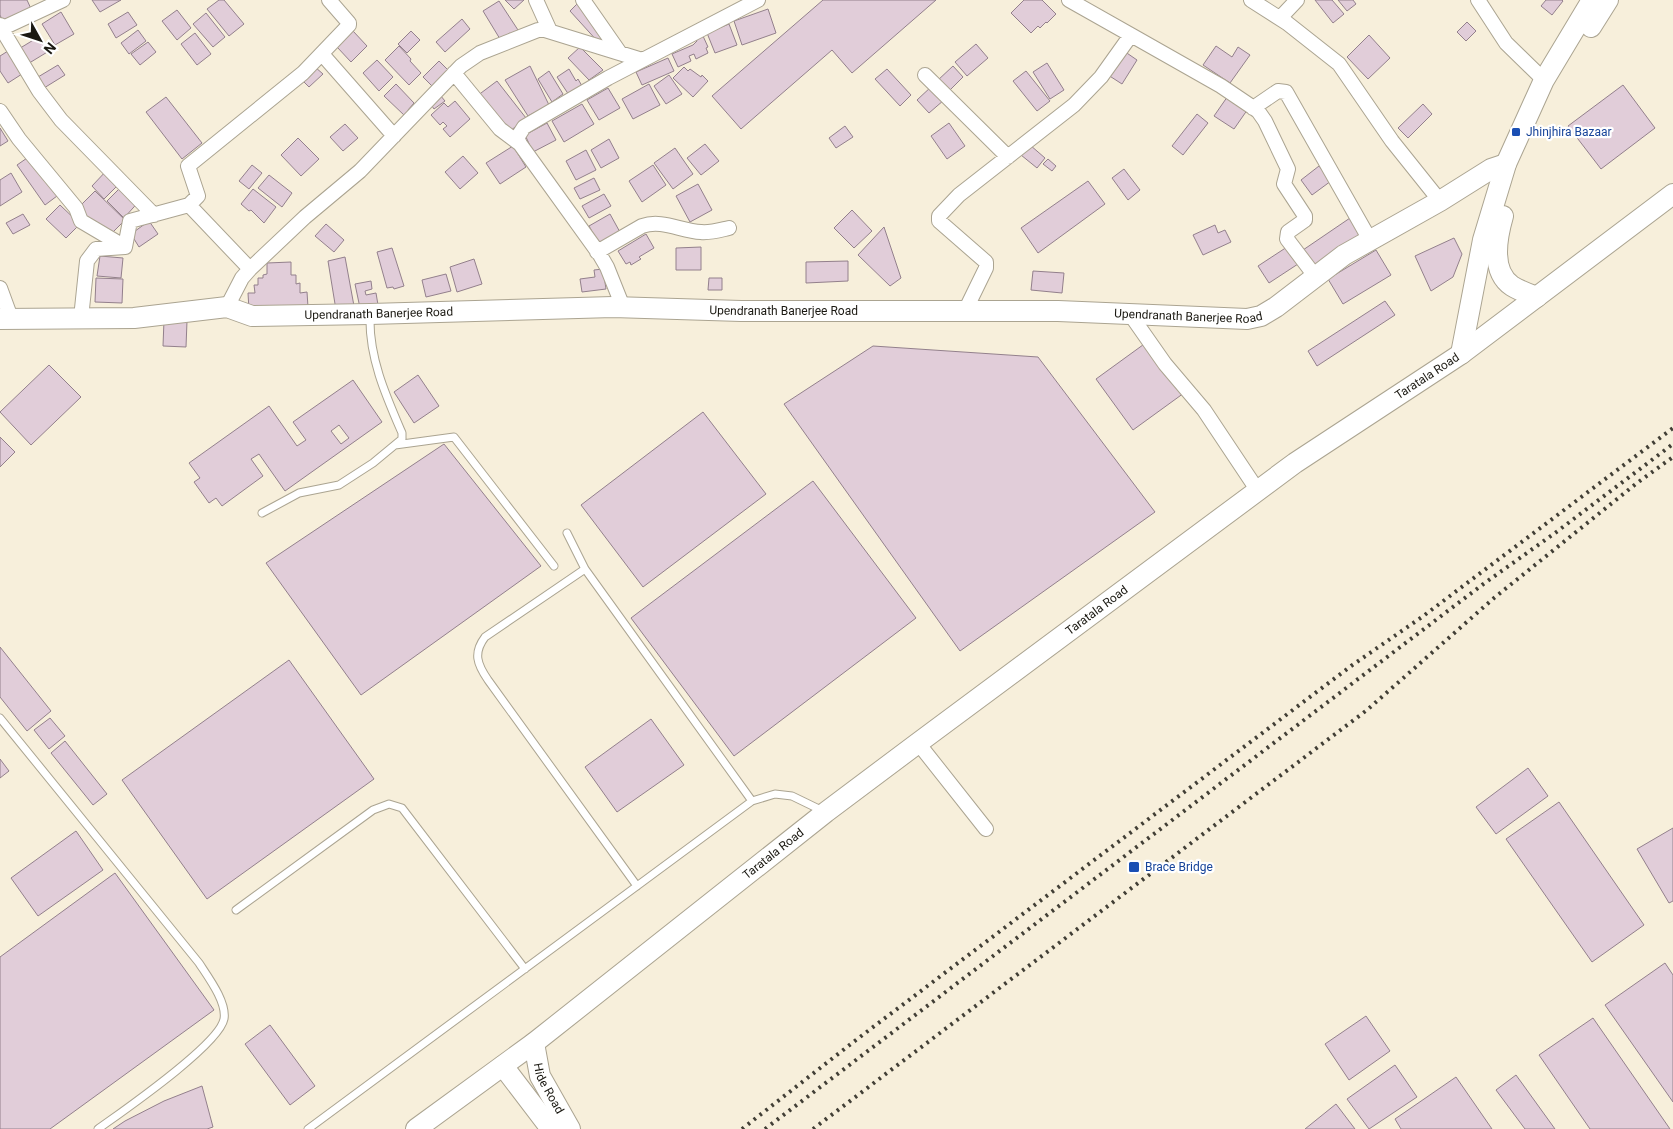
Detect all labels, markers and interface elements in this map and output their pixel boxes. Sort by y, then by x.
north arrow [15,15,65,65]
text: N [41,39,59,57]
place label: Jhinjhira Bazaar [1526,125,1612,139]
marker: Jhinjhira Bazaar [1510,126,1522,138]
street label: Upendranath Banerjee Road [709,303,858,318]
street label: Upendranath Banerjee Road [304,305,453,322]
street label: Upendranath Banerjee Road [1114,306,1264,326]
street label: Taratala Road [1392,350,1462,402]
street label: Taratala Road [1063,583,1131,638]
street label: Taratala Road [740,825,807,882]
marker: Brace Bridge [1127,860,1141,874]
place label: Brace Bridge [1145,860,1213,874]
street label: Hide Road [531,1062,567,1116]

